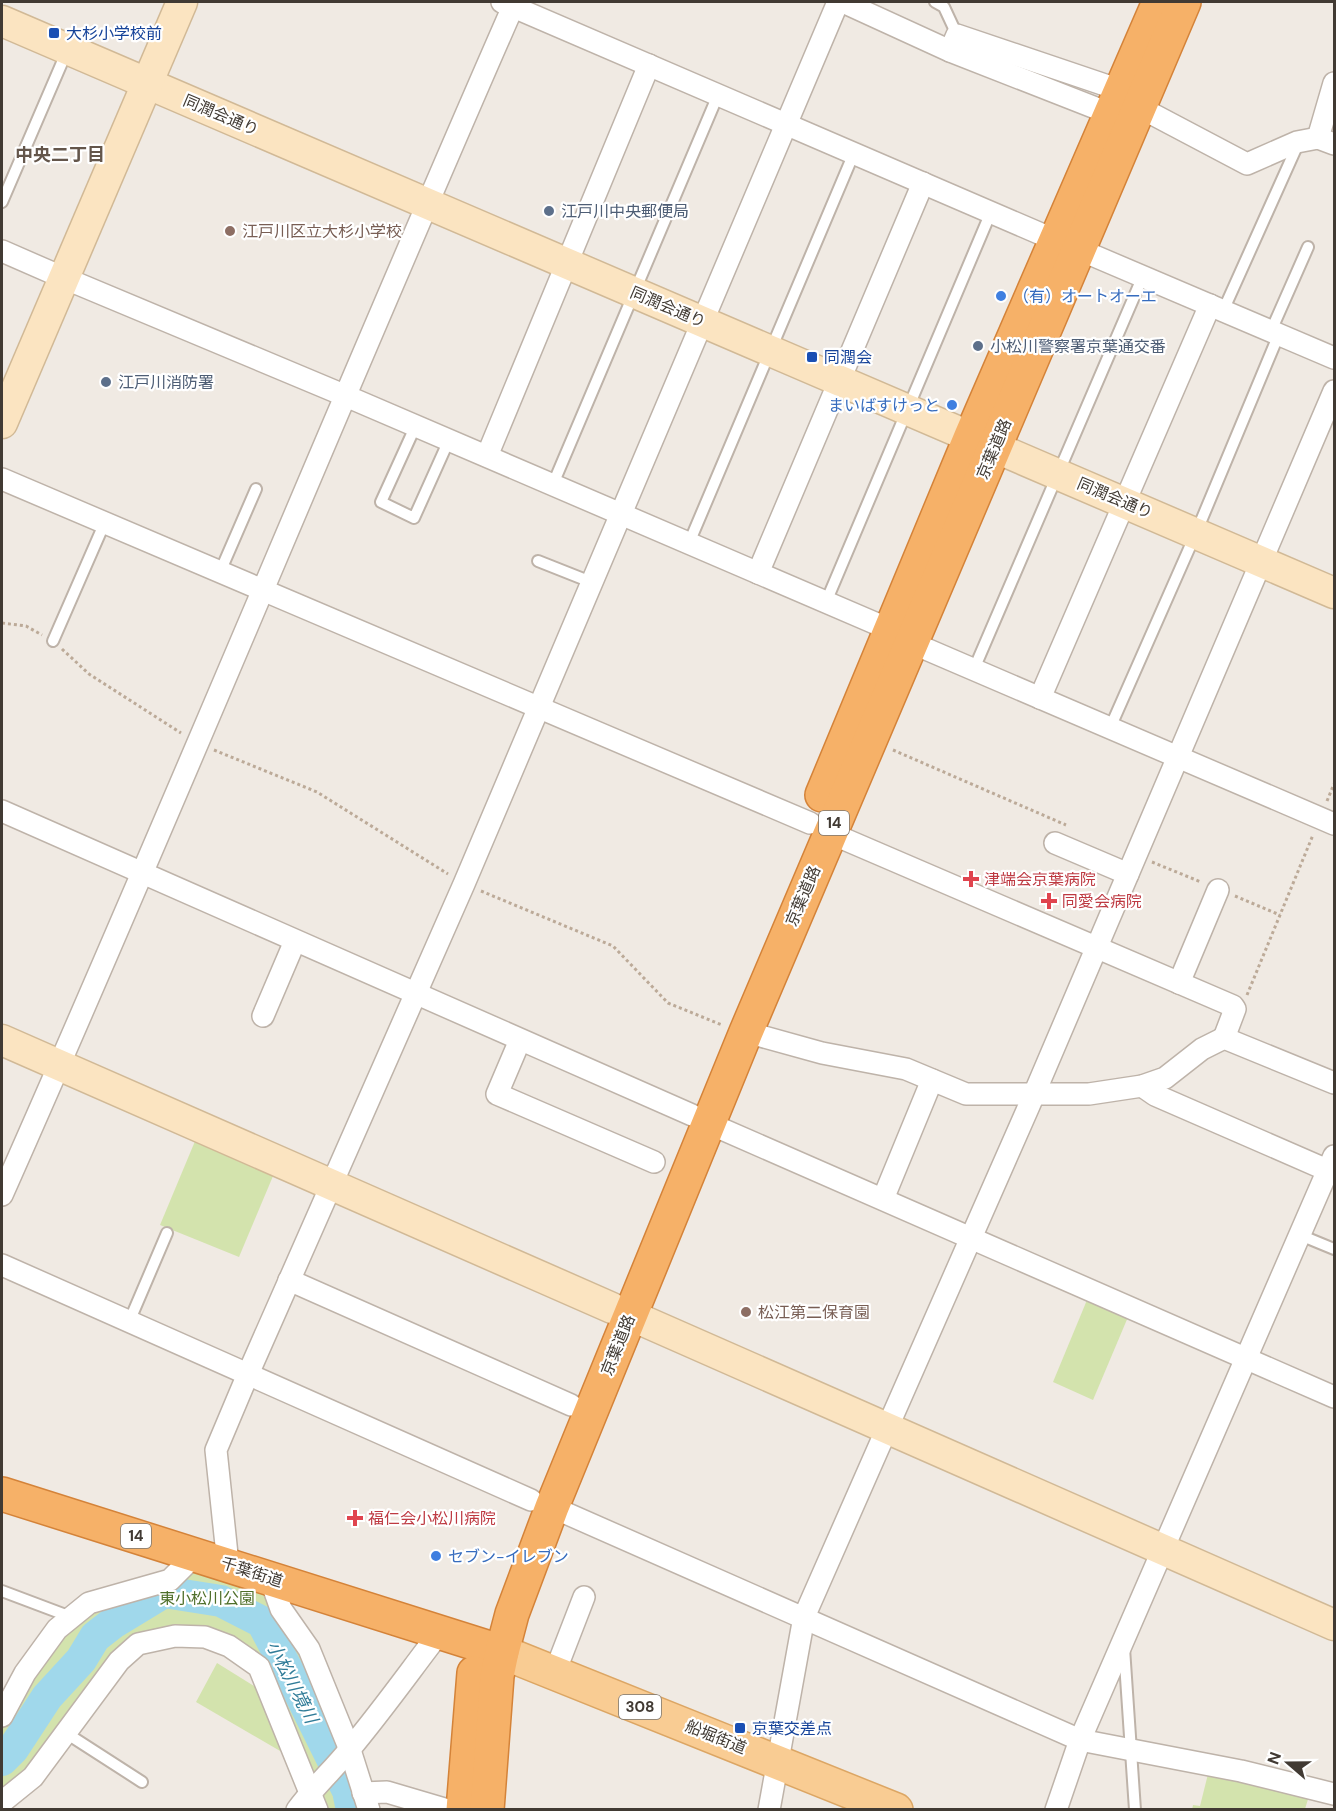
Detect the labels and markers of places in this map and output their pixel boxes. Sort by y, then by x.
place label: 大杉小学校前 [66,23,162,44]
marker: 大杉小学校前 [47,26,61,40]
place label: 江戸川中央郵便局 [561,201,689,222]
marker: 江戸川中央郵便局 [542,204,556,218]
place label: 江戸川区立大杉小学校 [242,221,402,242]
marker: 江戸川区立大杉小学校 [223,224,237,238]
place label: （有）オートオーエ [1013,286,1157,307]
marker: （有）オートオーエ [994,289,1008,303]
place label: 小松川警察署京葉通交番 [990,336,1166,357]
marker: 小松川警察署京葉通交番 [971,339,985,353]
place label: 同潤会 [824,347,872,368]
marker: 同潤会 [805,350,819,364]
place label: 江戸川消防署 [118,372,214,393]
marker: 江戸川消防署 [99,375,113,389]
place label: まいばすけっと [828,395,940,416]
marker: まいばすけっと [945,398,959,412]
place label: 津端会京葉病院 [984,869,1096,890]
marker: 津端会京葉病院 [962,870,980,888]
place label: 同愛会病院 [1062,891,1142,912]
marker: 同愛会病院 [1040,892,1058,910]
place label: 松江第二保育園 [758,1302,870,1323]
marker: 松江第二保育園 [739,1305,753,1319]
place label: 福仁会小松川病院 [368,1508,496,1529]
marker: 福仁会小松川病院 [346,1509,364,1527]
place label: セブン-イレブン [448,1546,569,1567]
marker: セブン-イレブン [429,1549,443,1563]
place label: 京葉交差点 [752,1718,832,1739]
marker: 京葉交差点 [733,1721,747,1735]

